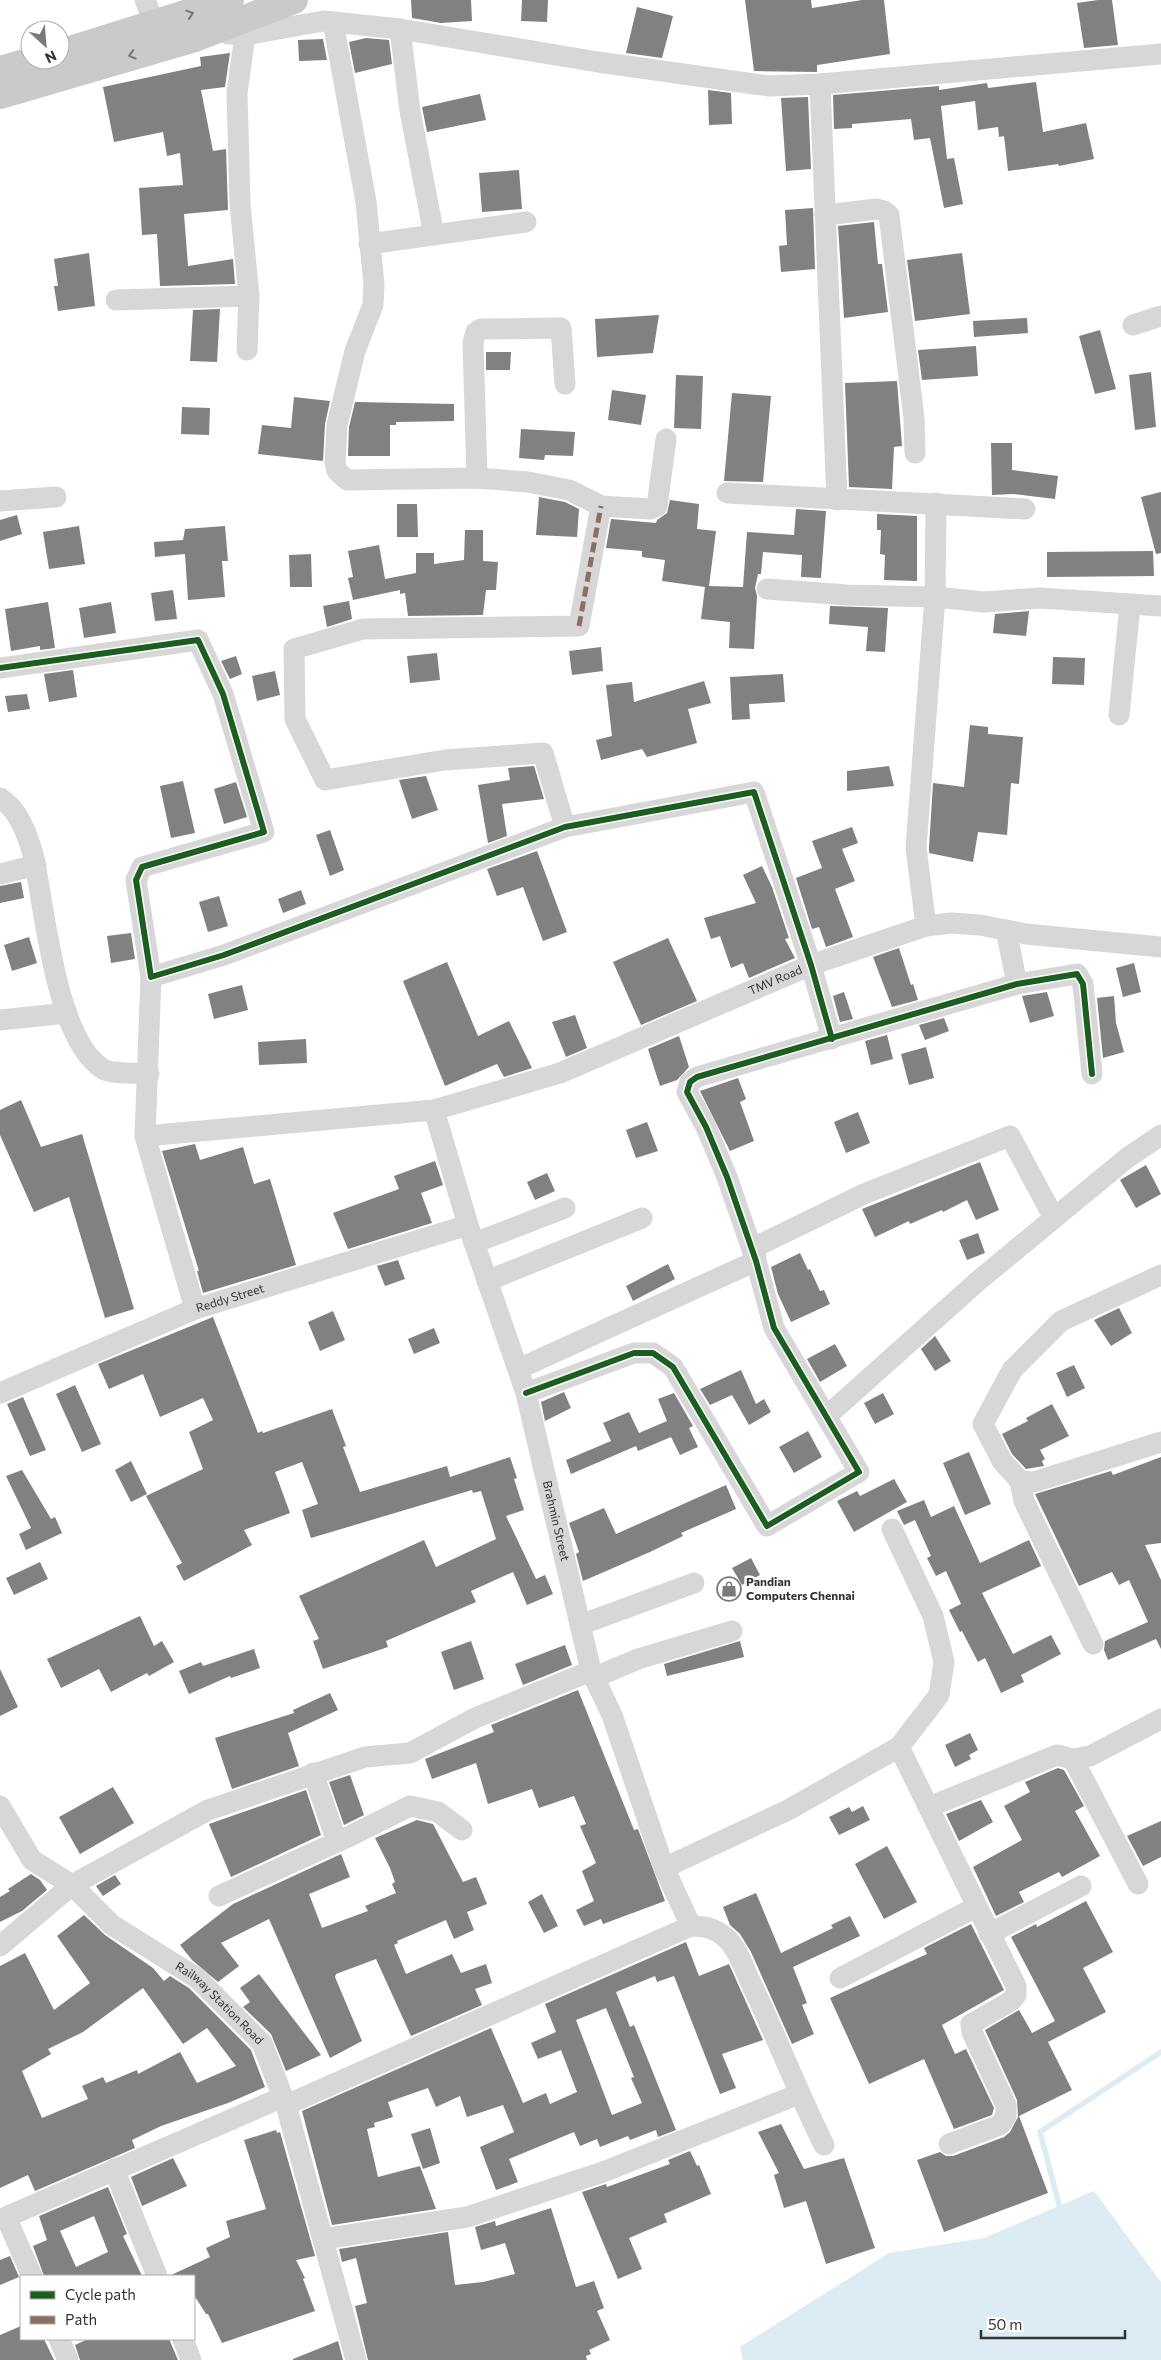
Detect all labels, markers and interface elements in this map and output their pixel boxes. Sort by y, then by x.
one-way arrow [186,9,194,19]
north arrow [20,20,70,70]
text: N [42,47,59,67]
one-way arrow [128,50,137,60]
street label: TMV Road [746,962,804,997]
street label: Reddy Street [194,1280,266,1314]
street label: Brahmin Street [541,1479,573,1562]
place label: Pandian Computers Chennai [746,1574,855,1602]
shop icon: Pandian Computers Chennai [716,1576,742,1602]
street label: Railway Station Road [173,1958,267,2047]
legend [20,2275,195,2340]
text: Cycle path [65,2285,136,2303]
scale bar [981,2308,1125,2340]
text: Path [65,2310,97,2328]
text: 50 m [988,2315,1022,2333]

